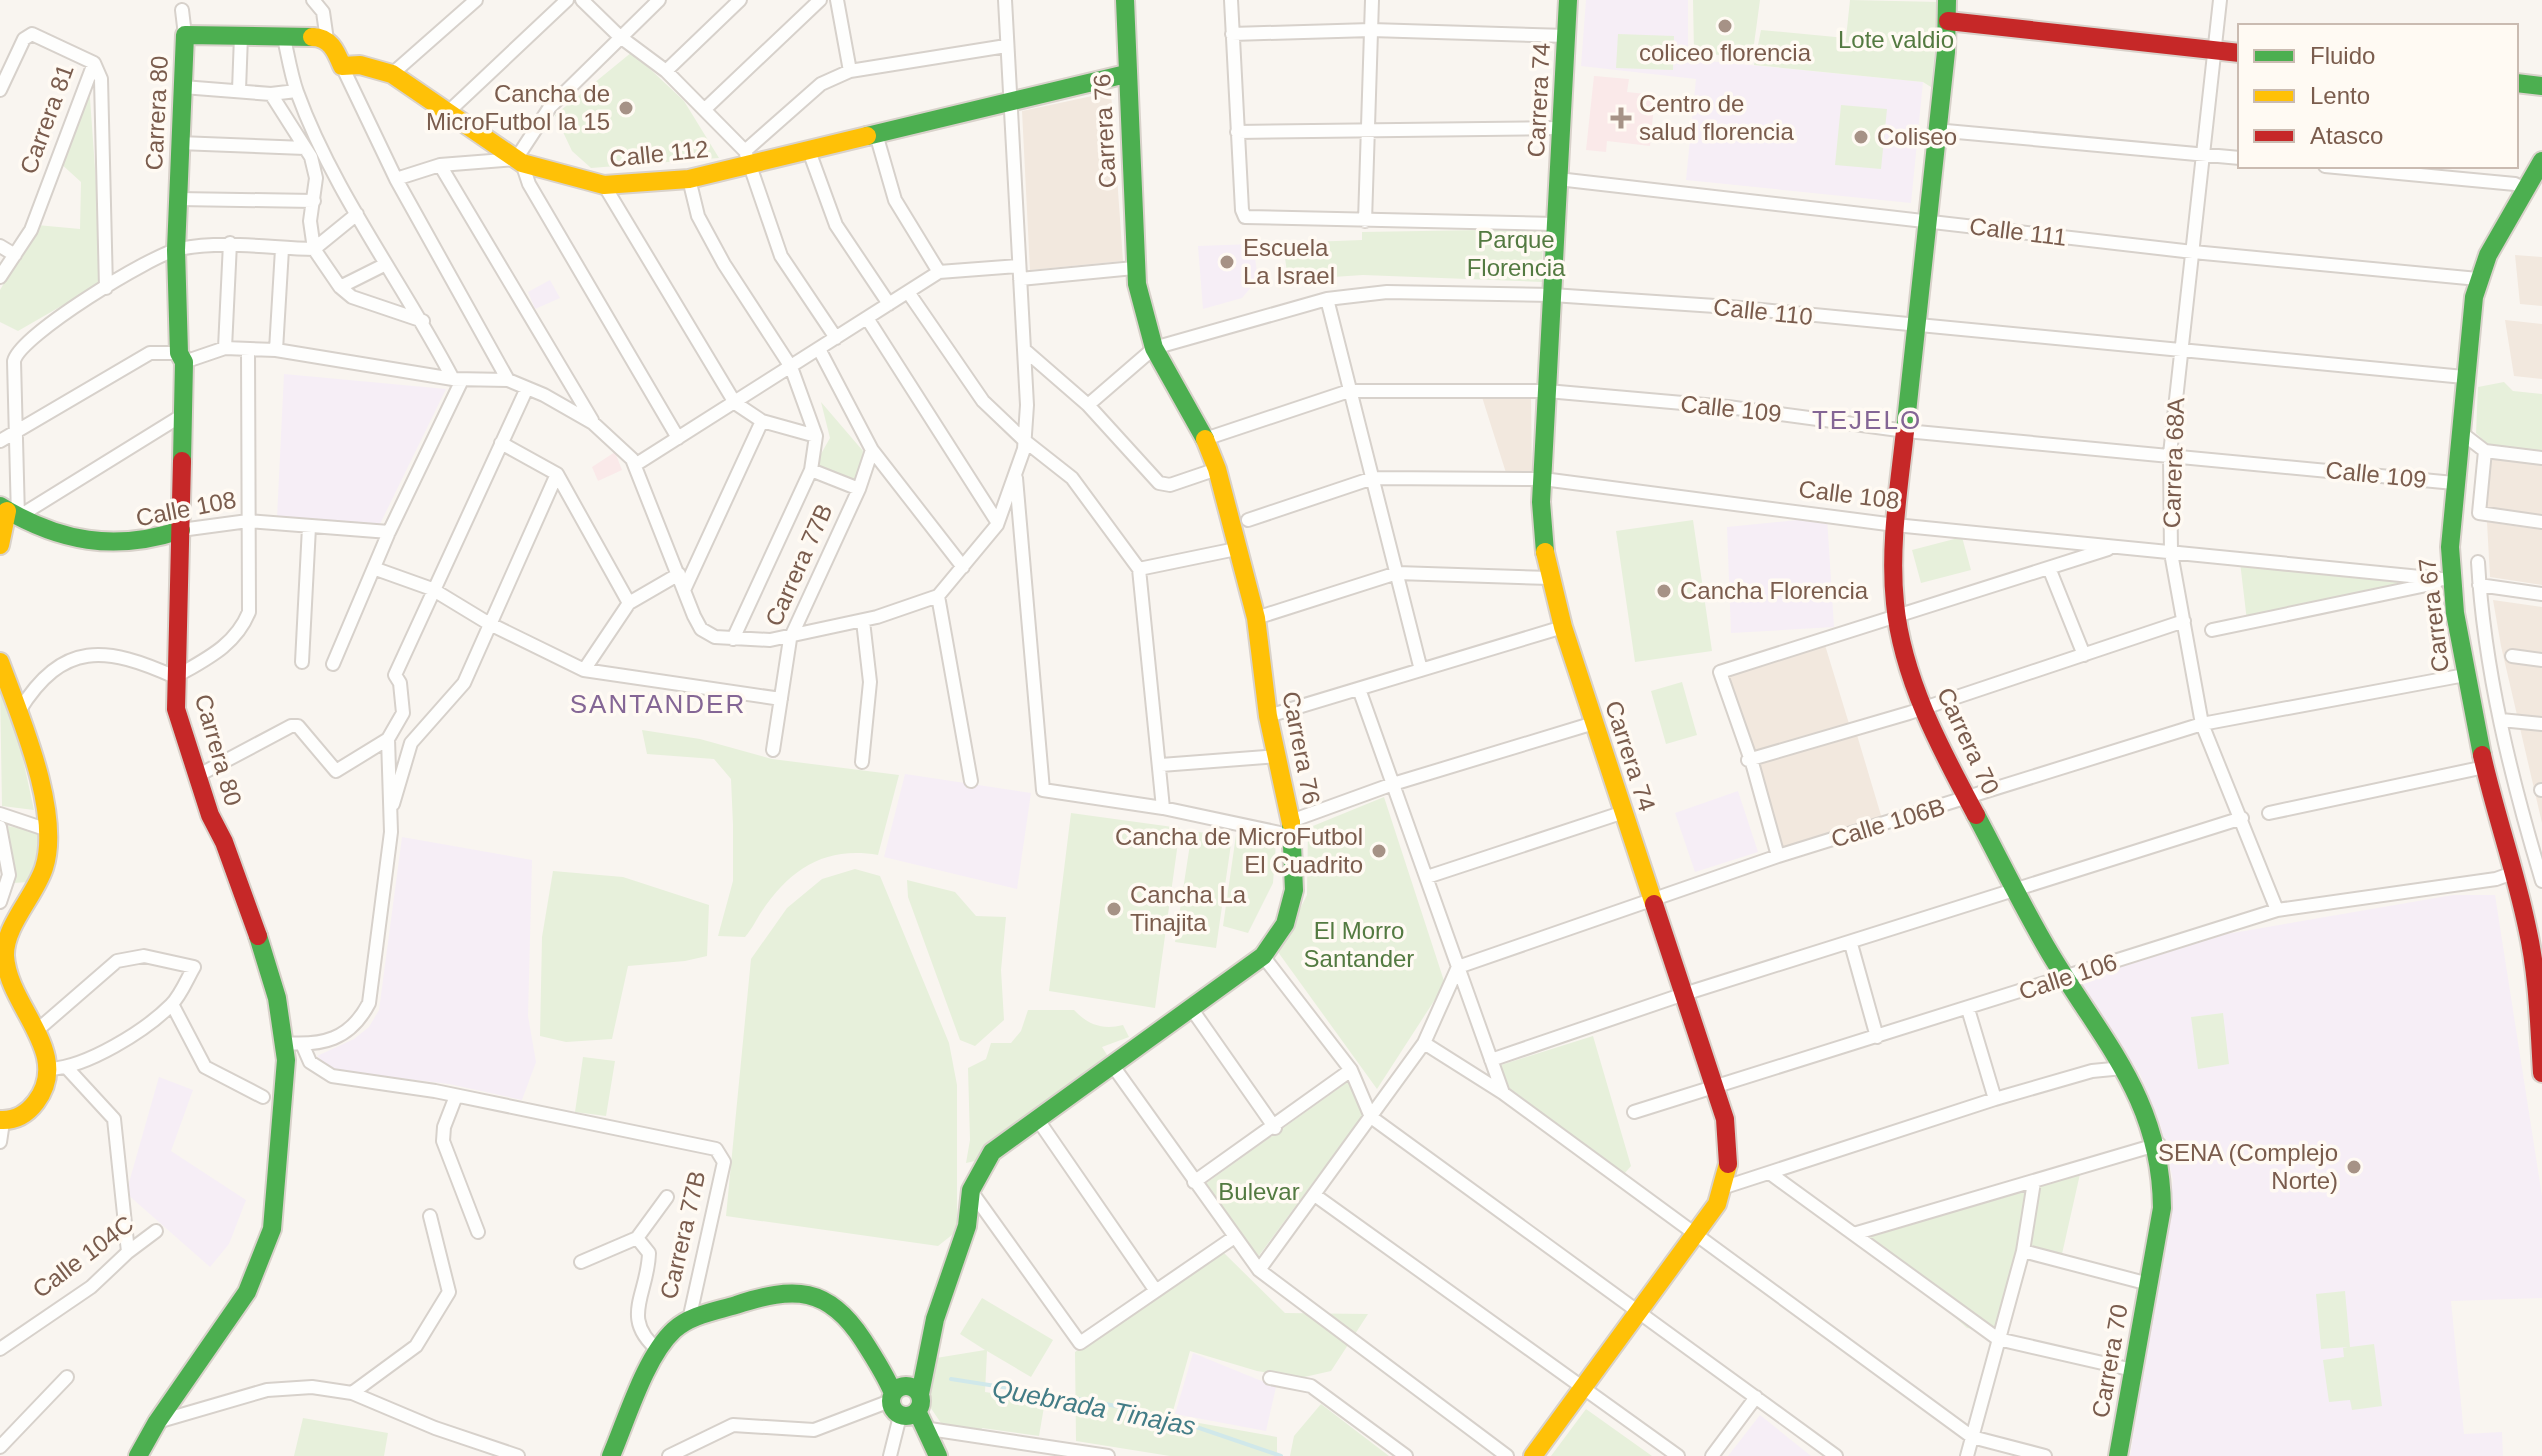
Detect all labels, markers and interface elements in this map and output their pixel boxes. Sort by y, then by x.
marker: coliceo florencia [1716,17,1734,35]
legend [2238,24,2518,168]
park label: Lote valdio [1838,26,1954,53]
place label: coliceo florencia [1639,39,1812,66]
street label: Carrera 74 [1522,42,1555,158]
text: Fluido [2310,42,2375,69]
street label: Carrera 80 [140,55,173,171]
street label: Carrera 81 [14,60,79,177]
street label: Carrera 76 [1088,73,1121,189]
place label: Cancha de MicroFutbol la 15 [426,80,610,135]
text: Lento [2310,82,2370,109]
place label: Centro de salud florencia [1639,90,1794,145]
marker: Cancha de MicroFutbol la 15 [617,99,635,117]
marker: Centro de salud florencia [1610,107,1632,129]
text: Atasco [2310,122,2383,149]
place label: Coliseo [1877,123,1957,150]
marker: Coliseo [1852,128,1870,146]
street label: Calle 112 [608,135,710,172]
street label: Calle 111 [1968,212,2068,251]
park label: Parque Florencia [1467,226,1566,281]
place label: Escuela La Israel [1243,234,1335,289]
marker: Escuela La Israel [1218,253,1236,271]
street label: Calle 110 [1712,293,1814,330]
street label: Calle 109 [1679,390,1783,427]
street label: Carrera 68A [2158,397,2189,529]
district label: TEJELO [1812,405,1922,435]
street label: Calle 109 [2324,456,2428,493]
street label: Calle 108 [1797,475,1901,514]
street label: Calle 108 [134,486,238,531]
street label: Carrera 77B [760,500,837,630]
street label: Carrera 67 [2413,556,2454,674]
place label: Cancha Florencia [1680,577,1869,604]
marker: Cancha Florencia [1655,582,1673,600]
street label: Carrera 70 [1932,683,2005,798]
district label: SANTANDER [570,689,746,719]
street label: Carrera 76 [1277,689,1326,807]
street label: Carrera 80 [190,691,247,809]
street label: Carrera 74 [1600,697,1661,815]
street label: Calle 106B [1828,792,1948,853]
place label: Cancha de MicroFutbol El Cuadrito [1115,823,1363,878]
marker: Cancha de MicroFutbol El Cuadrito [1370,842,1388,860]
place label: Cancha La Tinajita [1130,881,1247,936]
marker: Cancha La Tinajita [1105,900,1123,918]
park label: El Morro Santander [1304,917,1414,972]
street label: Calle 106 [2015,948,2120,1005]
place label: SENA (Complejo Norte) [2158,1139,2338,1194]
marker: SENA (Complejo Norte) [2345,1158,2363,1176]
street label: Carrera 77B [655,1168,710,1302]
park label: Bulevar [1218,1178,1300,1205]
street label: Calle 104C [27,1210,138,1303]
street label: Carrera 70 [2086,1302,2133,1420]
water label: Quebrada Tinajas [990,1373,1198,1441]

